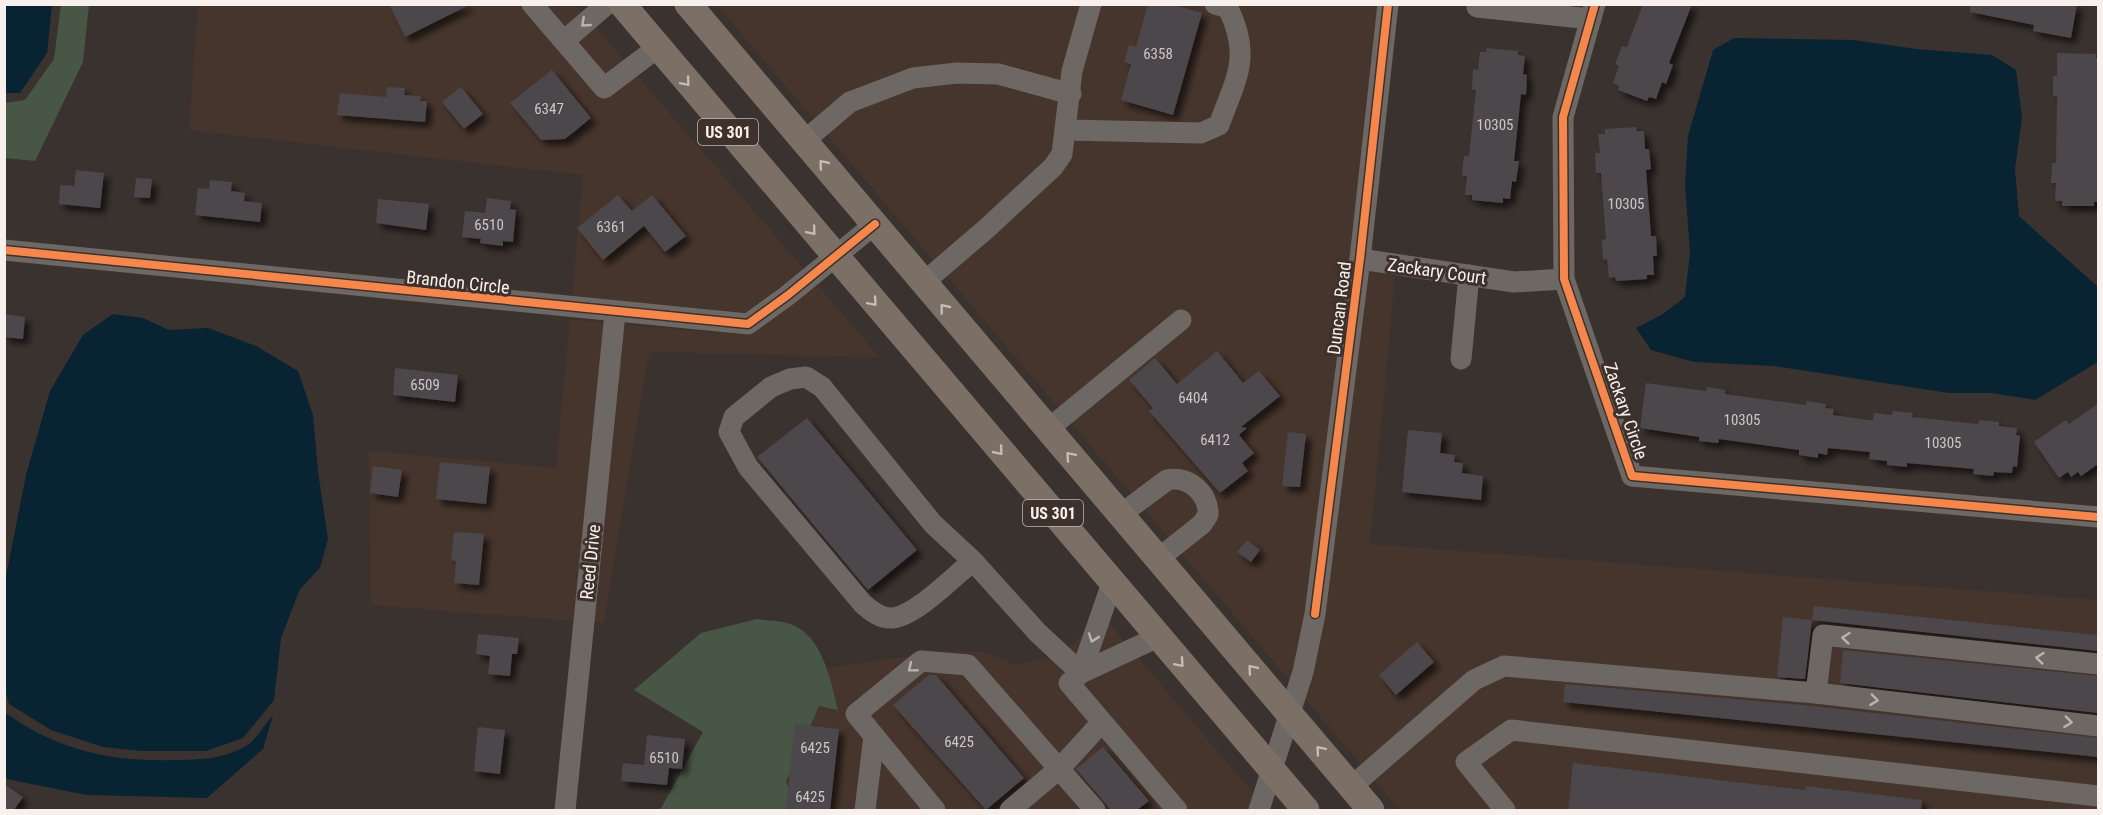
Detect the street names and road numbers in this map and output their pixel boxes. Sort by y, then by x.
road number: US 301 [698,119,758,145]
street label: Zackary Court [1386,254,1488,288]
street label: Duncan Road [1323,260,1355,356]
street label: Brandon Circle [405,266,511,298]
street label: Zackary Circle [1600,360,1652,462]
road number: US 301 [1023,500,1083,526]
street label: Reed Drive [576,523,604,601]

